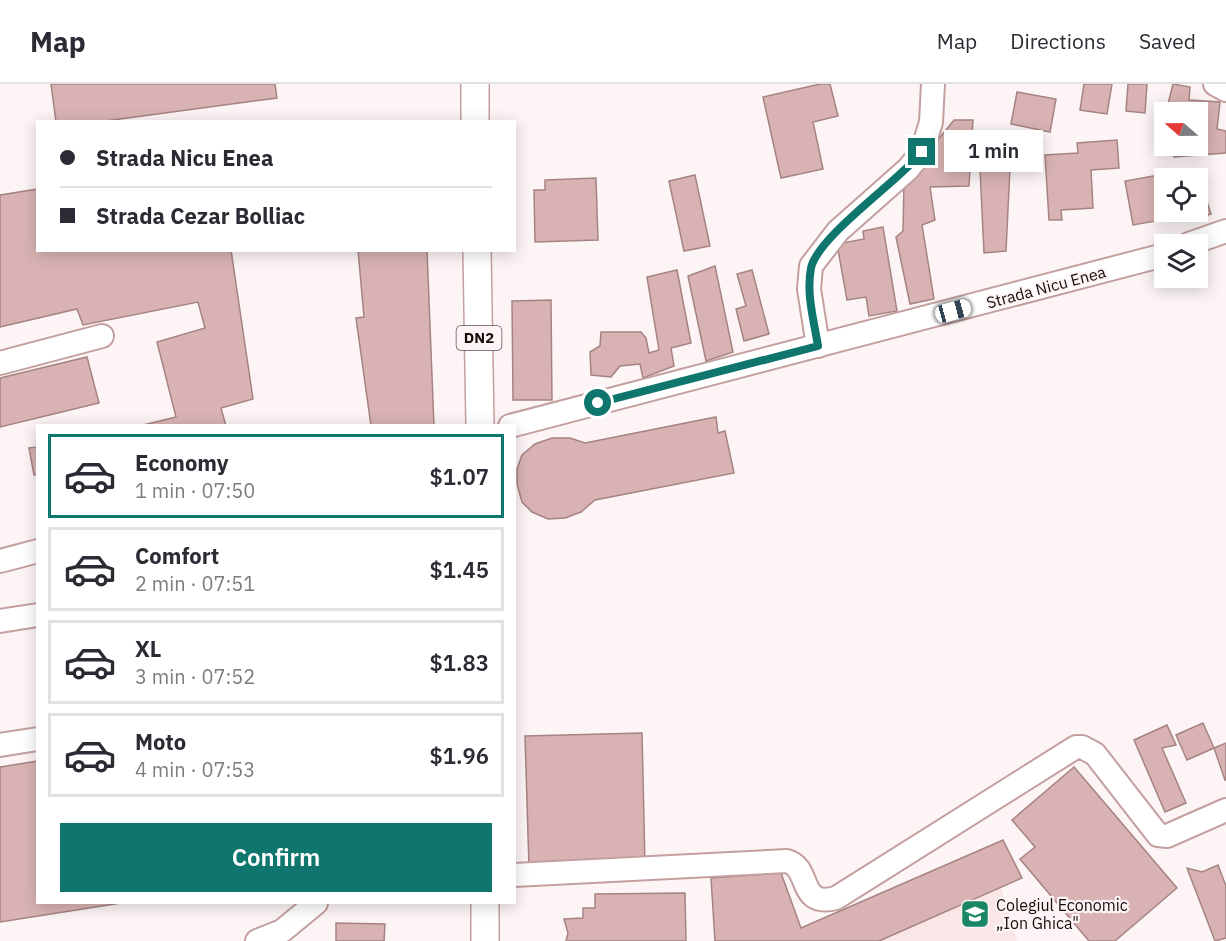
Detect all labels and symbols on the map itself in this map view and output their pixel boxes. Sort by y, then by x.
north arrow [1154,102,1208,156]
callout: 1 min [943,131,1042,173]
route end [908,138,935,165]
street label: Strada Nicu Enea [984,261,1108,313]
car [933,298,973,324]
road number: DN2 [456,326,502,350]
route start [584,389,611,416]
place label: Colegiul Economic „Ion Ghica" [996,895,1128,933]
school or university icon: Colegiul Economic „Ion Ghica" [959,898,991,930]

